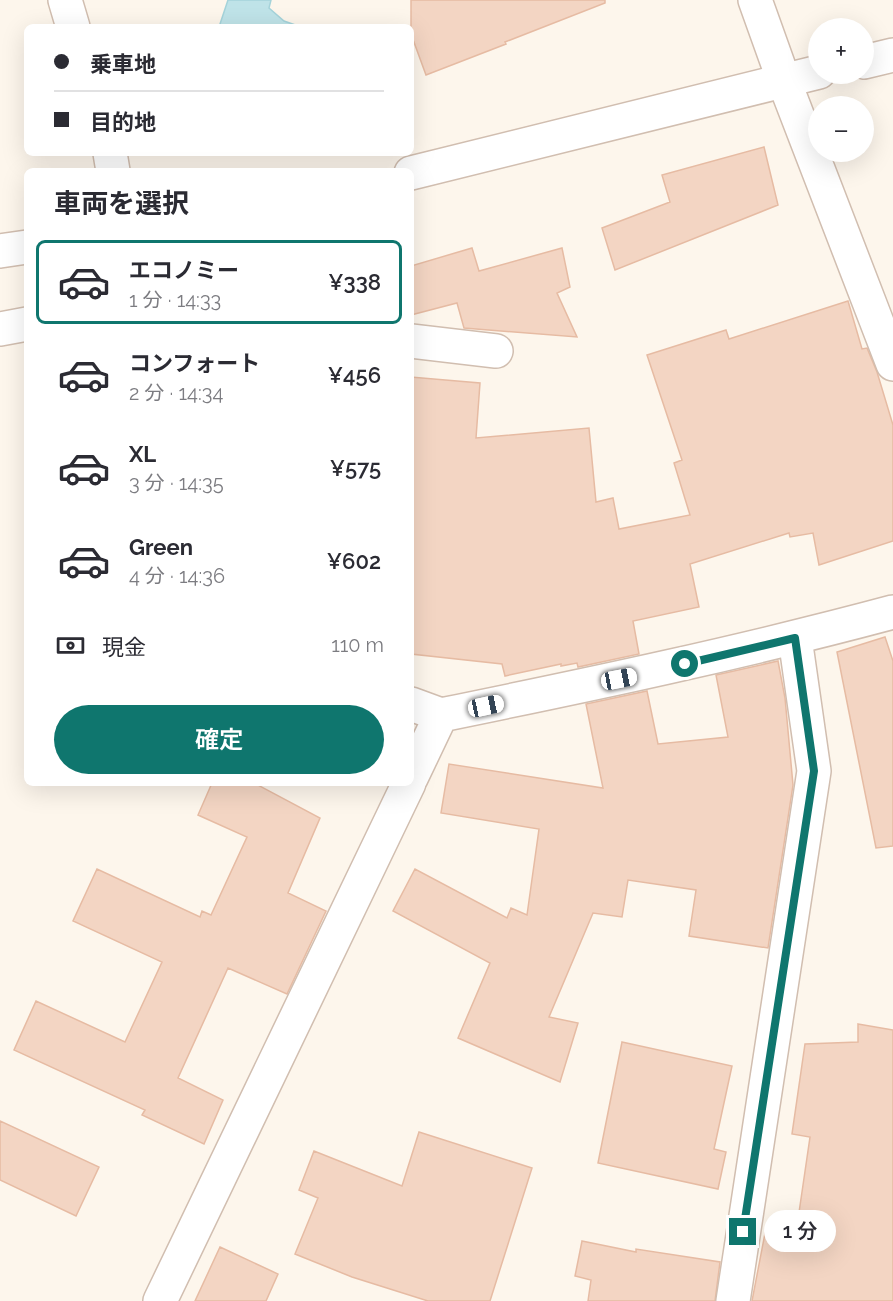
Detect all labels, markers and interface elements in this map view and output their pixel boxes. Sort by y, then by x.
map controls [808,18,874,162]
button: + [808,18,874,84]
text: 乗車地 [90,51,156,77]
button: − [808,96,874,162]
text: 目的地 [90,109,156,135]
text: 車両を選択 [54,188,189,219]
icon: car [57,255,111,309]
text: エコノミー [129,257,239,283]
text: ¥338 [328,269,381,295]
text: 1 分 · 14:33 [129,288,221,312]
icon: car [57,348,111,402]
text: コンフォート [129,350,260,376]
text: ¥456 [328,362,381,388]
text: 2 分 · 14:34 [129,381,223,405]
icon: car [57,441,111,495]
text: XL [129,441,156,467]
text: ¥575 [330,455,381,481]
text: 3 分 · 14:35 [129,471,224,495]
icon: car [57,534,111,588]
text: Green [129,534,193,560]
text: ¥602 [327,548,381,574]
text: 4 分 · 14:36 [129,564,225,588]
icon: cash [54,629,87,662]
text: 110 m [331,633,384,657]
text: 現金 [102,634,146,660]
route start [671,650,698,677]
car [600,667,638,691]
car [467,693,505,719]
button: 確定 [54,705,384,774]
callout: 1 分 [764,1211,836,1253]
route end [729,1218,756,1245]
text: 1 分 [783,1219,817,1243]

